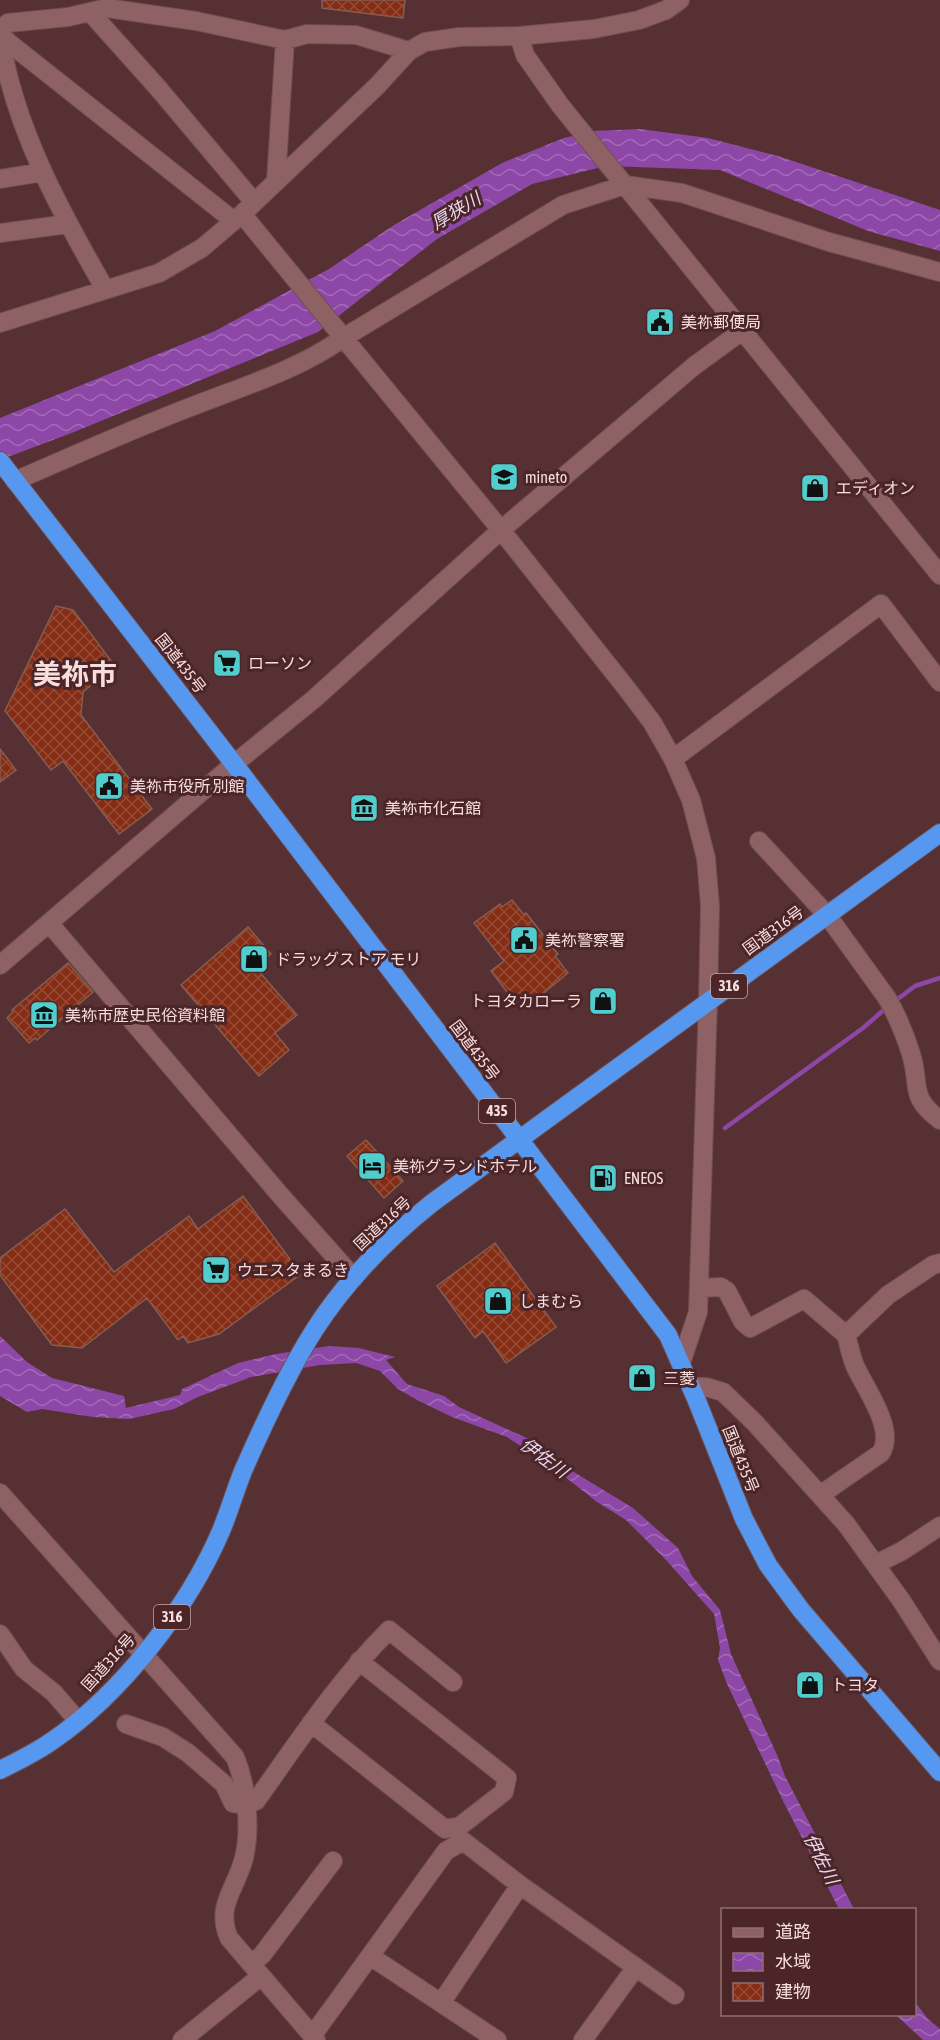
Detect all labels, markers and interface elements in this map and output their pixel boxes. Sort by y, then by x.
water label: 厚狭川 [427,187,486,233]
public building icon: 美祢郵便局 [644,306,676,338]
place label: 美祢郵便局 [681,313,761,331]
school or university icon: mineto [488,461,520,493]
place label: mineto [525,468,567,486]
shop icon: エディオン [799,472,831,504]
place label: エディオン [836,479,915,497]
street label: 国道435号 [152,630,210,696]
supermarket icon: ローソン [211,647,243,679]
place label: ローソン [248,654,312,672]
district label: 美祢市 [33,658,117,690]
public building icon: 美祢市役所 別館 [93,770,125,802]
place label: 美祢市役所 別館 [130,777,244,795]
museum icon: 美袮市化石館 [348,792,380,824]
place label: 美袮市化石館 [385,799,481,817]
street label: 国道316号 [739,902,807,958]
public building icon: 美祢警察署 [508,924,540,956]
place label: 美祢警察署 [545,931,625,949]
shop icon: ドラッグストア モリ [238,943,270,975]
place label: ドラッグストア モリ [275,950,421,968]
road number: 316 [711,974,747,998]
shop icon: トヨタカローラ [587,985,619,1017]
place label: トヨタカローラ [470,992,582,1010]
museum icon: 美袮市歴史民俗資料館 [28,999,60,1031]
place label: 美袮市歴史民俗資料館 [65,1006,225,1024]
street label: 国道435号 [447,1016,503,1084]
road number: 435 [479,1099,515,1123]
hotel icon: 美祢グランドホテル [356,1150,388,1182]
place label: 美祢グランドホテル [393,1157,537,1175]
fuel station icon: ENEOS [587,1162,619,1194]
place label: ENEOS [624,1169,663,1187]
street label: 国道316号 [350,1192,414,1254]
supermarket icon: ウエスタまるき [200,1254,232,1286]
place label: ウエスタまるき [237,1261,349,1279]
shop icon: しまむら [482,1285,514,1317]
place label: しまむら [519,1292,583,1310]
shop icon: 三菱 [626,1362,658,1394]
place label: 三菱 [663,1369,695,1387]
street label: 国道435号 [719,1423,763,1495]
water label: 伊佐川 [516,1433,574,1483]
road number: 316 [154,1605,190,1629]
street label: 国道316号 [78,1630,138,1694]
shop icon: トヨタ [794,1669,826,1701]
place label: トヨタ [831,1676,879,1694]
water label: 伊佐川 [800,1830,844,1889]
legend [721,1908,916,2016]
text: 道路 [775,1921,811,1942]
text: 水域 [775,1951,811,1972]
text: 建物 [775,1981,811,2002]

